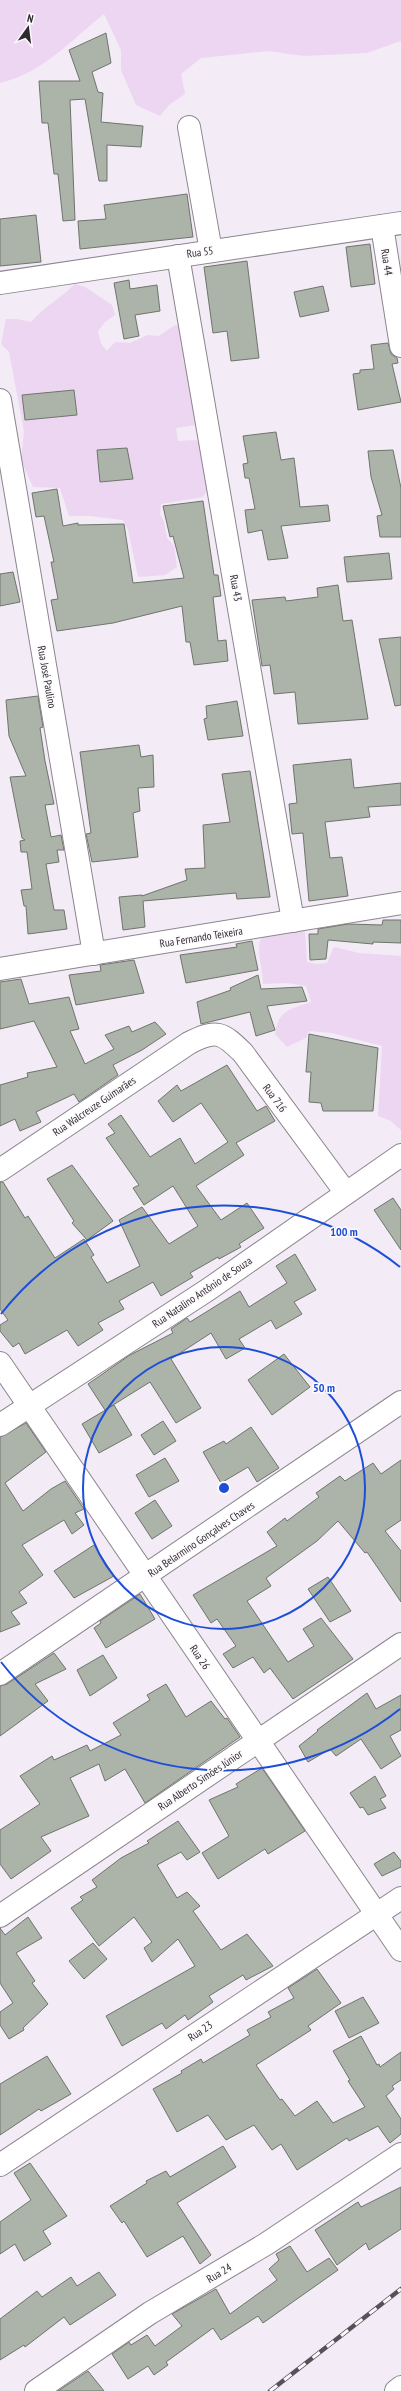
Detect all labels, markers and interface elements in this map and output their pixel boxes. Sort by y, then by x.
north arrow [8,8,48,48]
text: N [26,11,35,26]
street label: Rua 55 [186,243,214,261]
street label: Rua 44 [378,248,396,276]
street label: Rua 43 [227,574,245,602]
street label: Rua José Paulino [35,645,59,710]
street label: Rua Fernando Teixeira [158,924,244,950]
street label: Rua Walcreuze Guimarães [50,1073,138,1139]
street label: Rua 716 [260,1081,290,1115]
text: 100 m [330,1224,358,1239]
street label: Rua Natalino Antônio de Souza [149,1253,255,1331]
text: 50 m [313,1380,335,1395]
centre of rings [217,1481,231,1495]
street label: Rua Belarmino Gonçalves Chaves [145,1498,257,1580]
street label: Rua 26 [187,1642,213,1672]
street label: Rua Alberto Simões Júnior [155,1747,245,1813]
street label: Rua 23 [185,2018,215,2044]
street label: Rua 24 [204,2260,234,2286]

